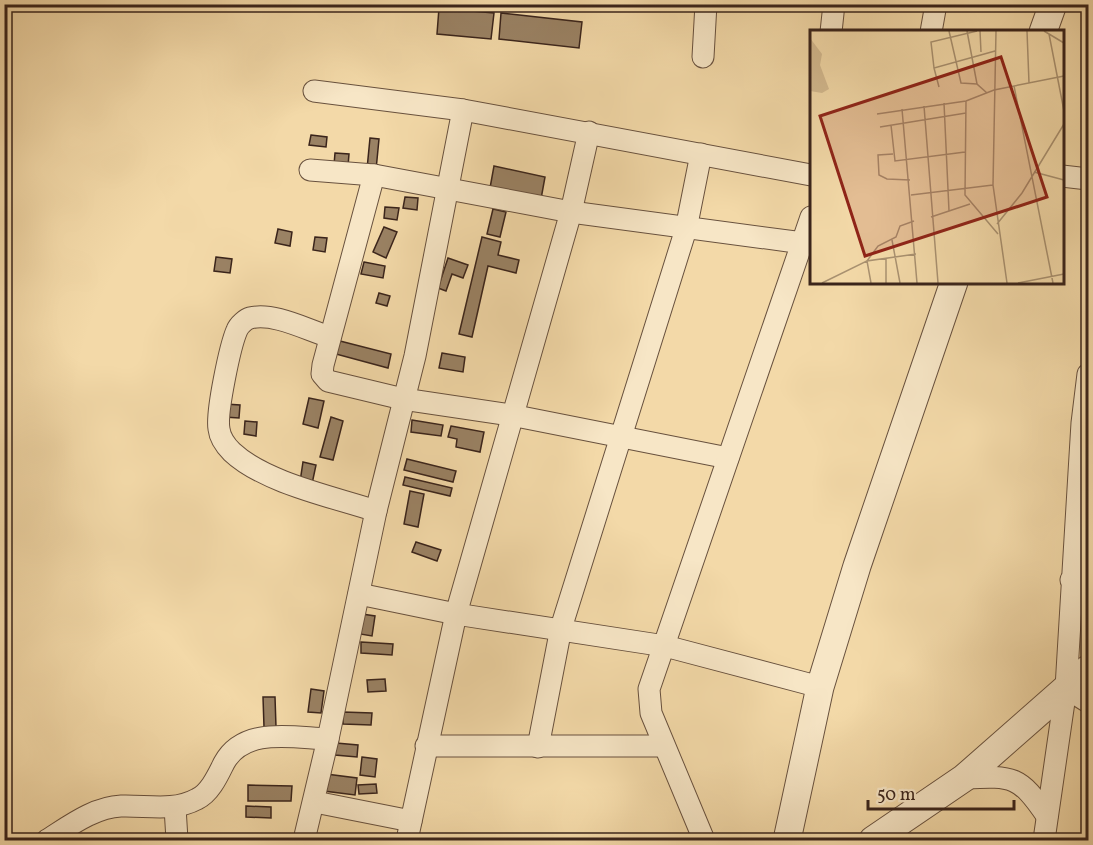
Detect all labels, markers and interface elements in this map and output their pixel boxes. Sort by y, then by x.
inset map [810,30,1063,284]
scale bar [868,773,1014,811]
text: 50 m [877,783,916,808]

